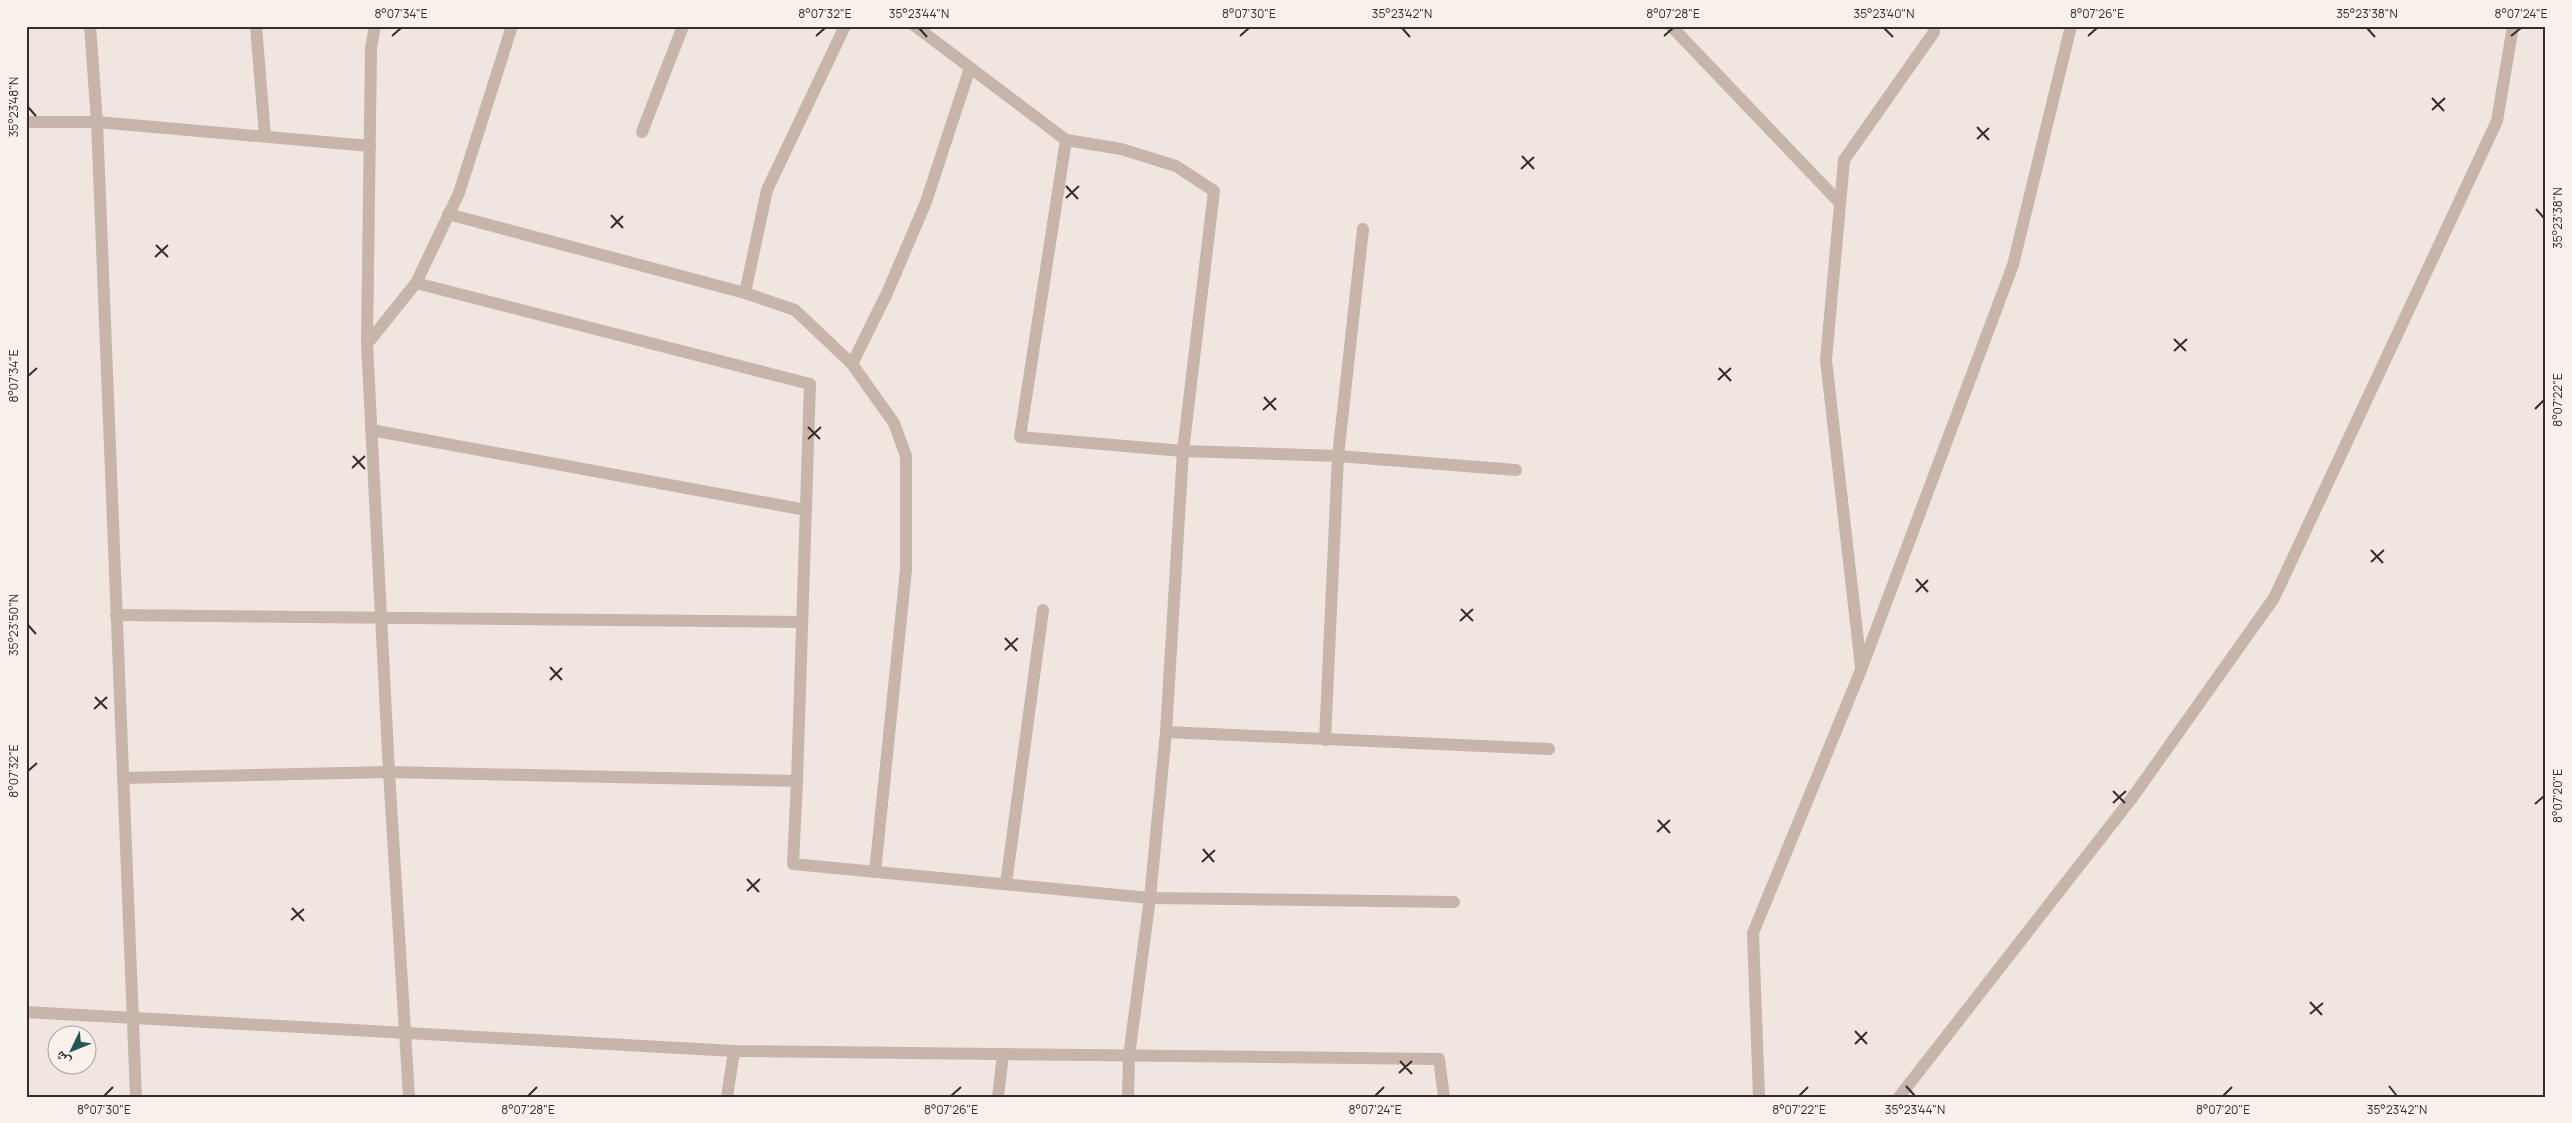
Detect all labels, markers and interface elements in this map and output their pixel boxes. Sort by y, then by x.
text: 8°07'34"E [374,5,428,22]
text: 8°07'32"E [798,5,852,22]
text: 35°23'44"N [889,5,949,22]
text: 8°07'30"E [1222,5,1276,22]
text: 35°23'42"N [1372,5,1432,22]
text: 8°07'28"E [1646,5,1700,22]
text: 35°23'40"N [1854,5,1914,22]
text: 8°07'26"E [2070,5,2124,22]
text: 35°23'38"N [2336,5,2398,22]
text: 8°07'24"E [2494,5,2548,22]
text: 35°23'48"N [5,77,22,137]
text: 35°23'38"N [2549,187,2566,249]
text: 8°07'34"E [5,349,22,403]
text: 8°07'22"E [2549,373,2566,427]
text: 35°23'50"N [5,594,22,656]
text: 8°07'32"E [5,744,22,798]
text: 8°07'20"E [2549,769,2566,823]
north arrow [48,1026,98,1076]
text: ش [50,1047,74,1071]
text: 8°07'30"E [77,1101,131,1118]
text: 8°07'28"E [501,1101,555,1118]
text: 8°07'26"E [924,1101,978,1118]
text: 8°07'24"E [1348,1101,1402,1118]
text: 8°07'22"E [1772,1101,1826,1118]
text: 35°23'44"N [1885,1101,1945,1118]
text: 8°07'20"E [2196,1101,2250,1118]
text: 35°23'42"N [2367,1101,2427,1118]

